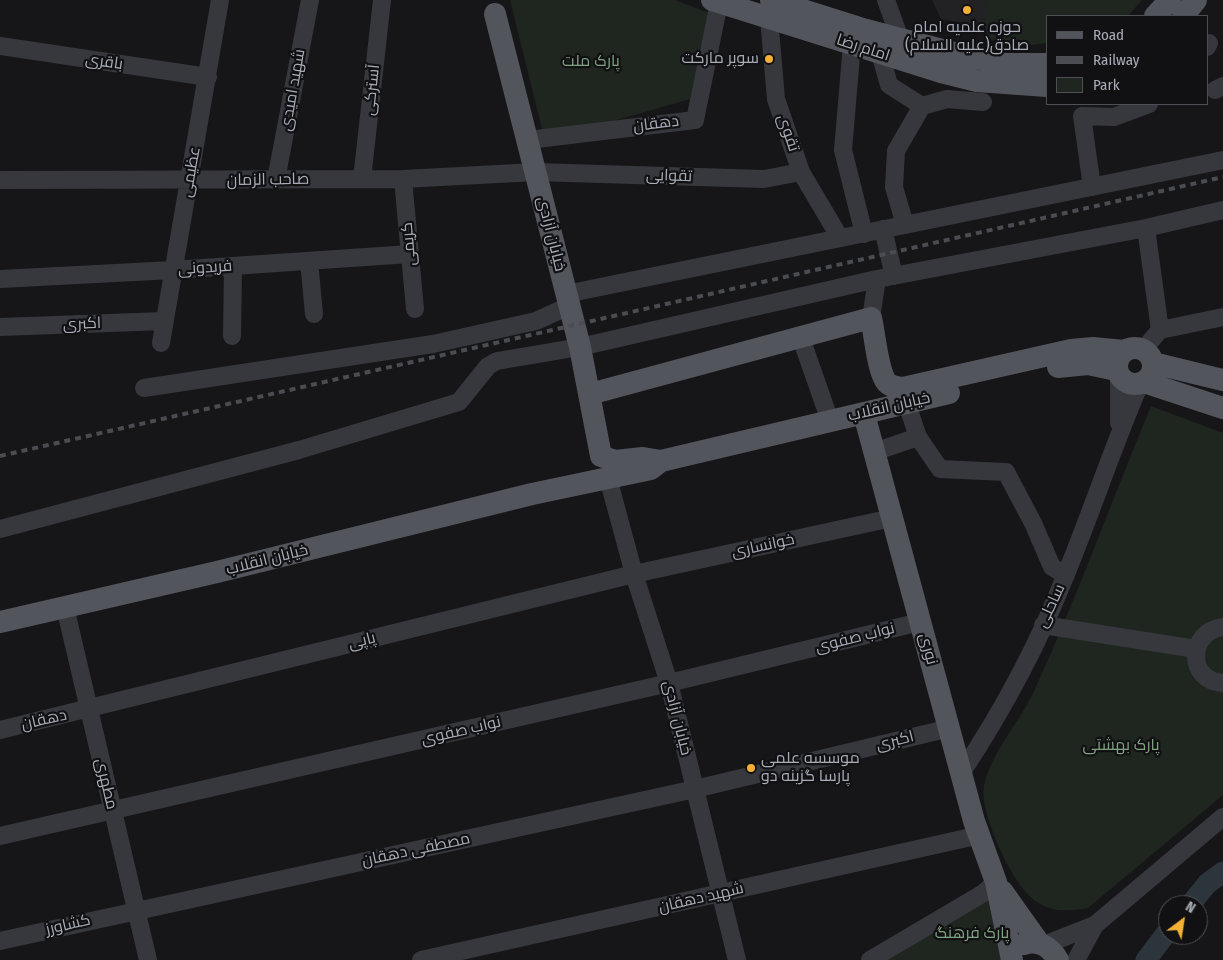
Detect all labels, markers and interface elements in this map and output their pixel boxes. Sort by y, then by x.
marker: حوزه علمیه امام صادق(علیه السلام) [961,4,973,16]
legend [1046,15,1208,105]
place label: حوزه علمیه امام صادق(علیه السلام) [905,18,1029,56]
text: Road [1093,26,1124,44]
street label: امام رضا [834,30,892,66]
street label: شهید امیدی [276,47,310,133]
place label: سوپر مارکت [681,49,759,69]
street label: باقری [84,50,124,74]
text: Railway [1093,51,1140,69]
park label: پارک ملت [562,52,620,72]
marker: سوپر مارکت [763,53,775,65]
street label: آسترکی [360,64,384,116]
text: Park [1093,76,1120,94]
street label: دهقان [632,112,680,136]
street label: تقوی [773,112,803,154]
street label: عظیمی [177,145,205,199]
street label: تقوایی [645,166,693,186]
street label: صاحب الزمان [226,170,310,190]
street label: خیابان آزادی [532,195,570,273]
street label: کریمی [398,221,420,267]
street label: فریدونی [177,257,233,279]
street label: اکبری [63,314,101,334]
street label: خیابان انقلاب [846,388,932,426]
street label: خوانساری [730,530,796,562]
street label: خیابان انقلاب [224,541,310,579]
street label: ساحلی [1033,581,1069,631]
street label: نواب صفوی [813,619,897,657]
street label: پاپی [346,628,378,654]
street label: نوری [915,631,941,667]
street label: خیابان آزادی [658,679,696,757]
street label: دهقان [19,705,69,735]
street label: نواب صفوی [419,713,503,749]
street label: اکبری [874,727,916,755]
park label: پارک بهشتی [1083,736,1159,756]
place label: موسسه علمی پارسا گزینه دو [761,749,860,787]
street label: مطهری [91,757,121,811]
marker: موسسه علمی پارسا گزینه دو [745,762,757,774]
street label: مصطفی دهقان [360,829,472,871]
street label: شهید دهقان [657,879,745,917]
north arrow [1158,895,1208,945]
text: N [1182,898,1198,917]
street label: کشاورز [44,911,92,939]
park label: پارک فرهنگ [935,924,1009,944]

